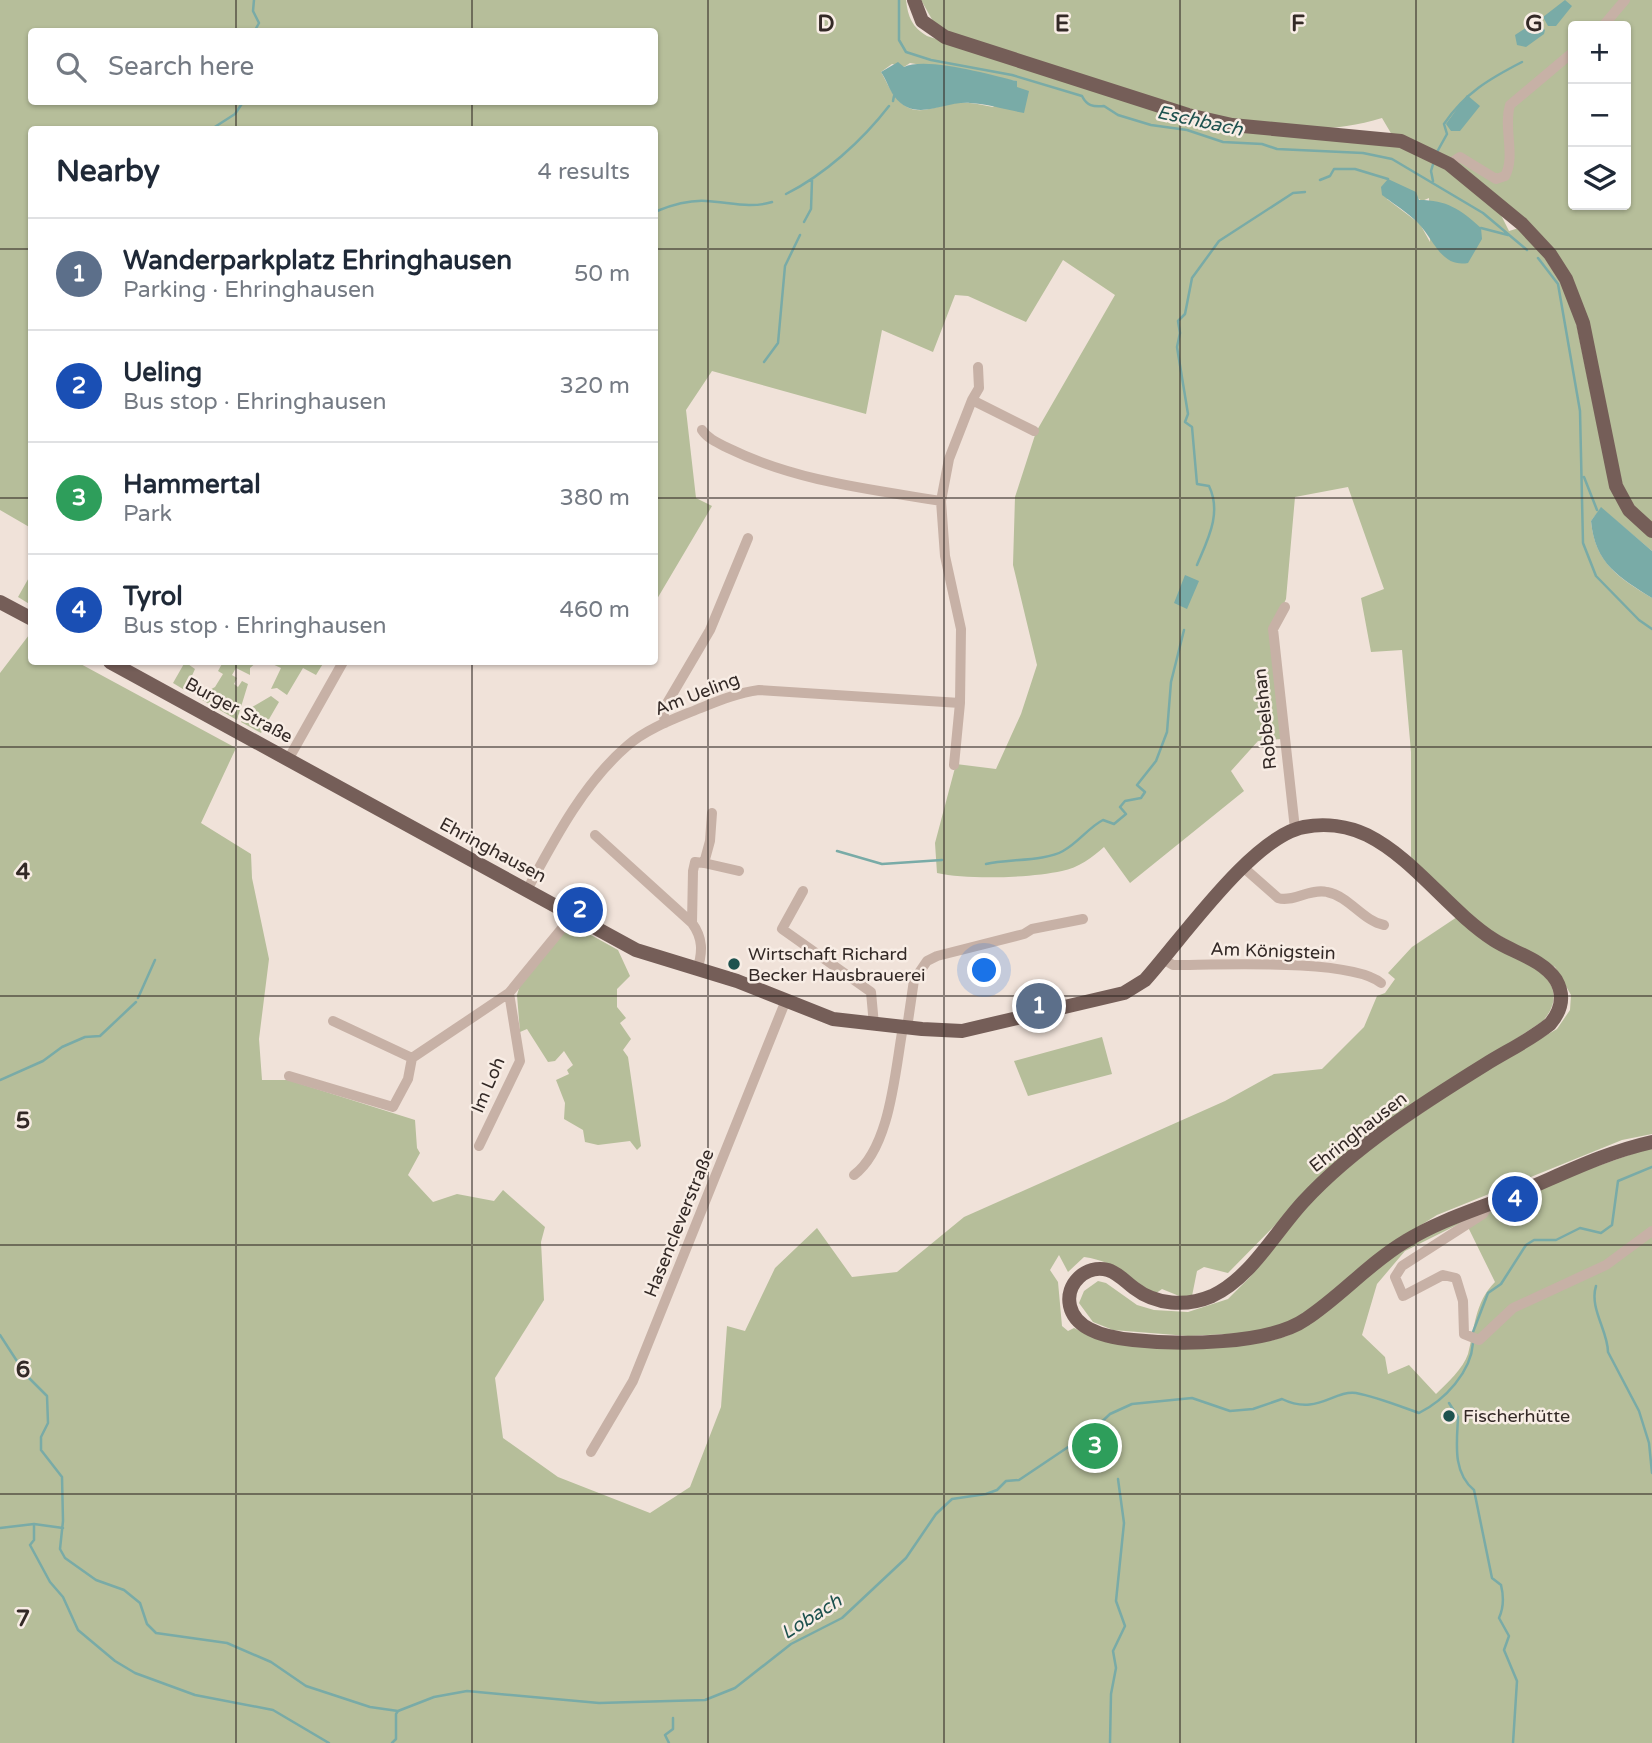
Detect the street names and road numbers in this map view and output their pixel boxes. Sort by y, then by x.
street label: Robbelshan [1249,667,1281,771]
street label: Am Ueling [651,668,743,720]
street label: Burger Straße [181,672,297,748]
street label: Ehringhausen [436,813,550,887]
street label: Am Königstein [1210,938,1336,964]
street label: Im Loh [466,1054,510,1116]
street label: Ehringhausen [1305,1087,1411,1177]
street label: Hasencleverstraße [639,1146,719,1300]

